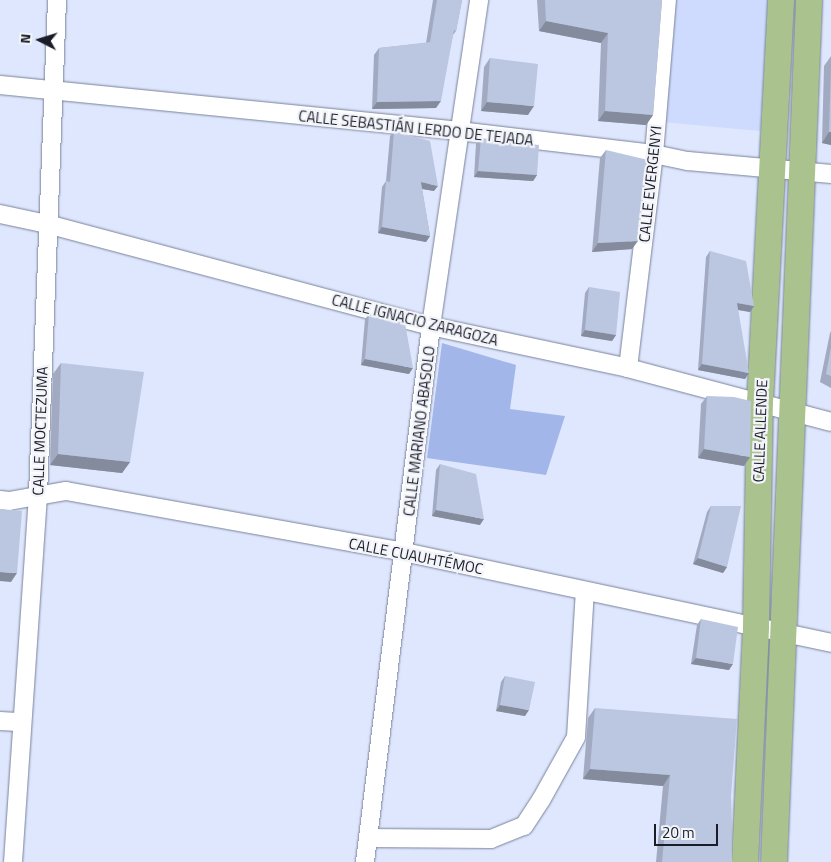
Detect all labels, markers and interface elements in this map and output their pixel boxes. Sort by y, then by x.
north arrow [15,15,65,65]
text: N [14,33,35,44]
street label: CALLE SEBASTIÁN LERDO DE TEJADA [298,107,534,149]
street label: CALLE EVERGENYI [635,125,665,243]
street label: CALLE IGNACIO ZARAGOZA [330,291,500,349]
street label: CALLE MARIANO ABASOLO [400,345,438,517]
street label: CALLE MOCTEZUMA [29,366,51,496]
street label: CALLE ALLENDE [749,379,771,483]
street label: CALLE CUAUHTÉMOC [347,534,485,578]
scale bar [656,814,720,846]
text: 20 m [662,821,695,844]

